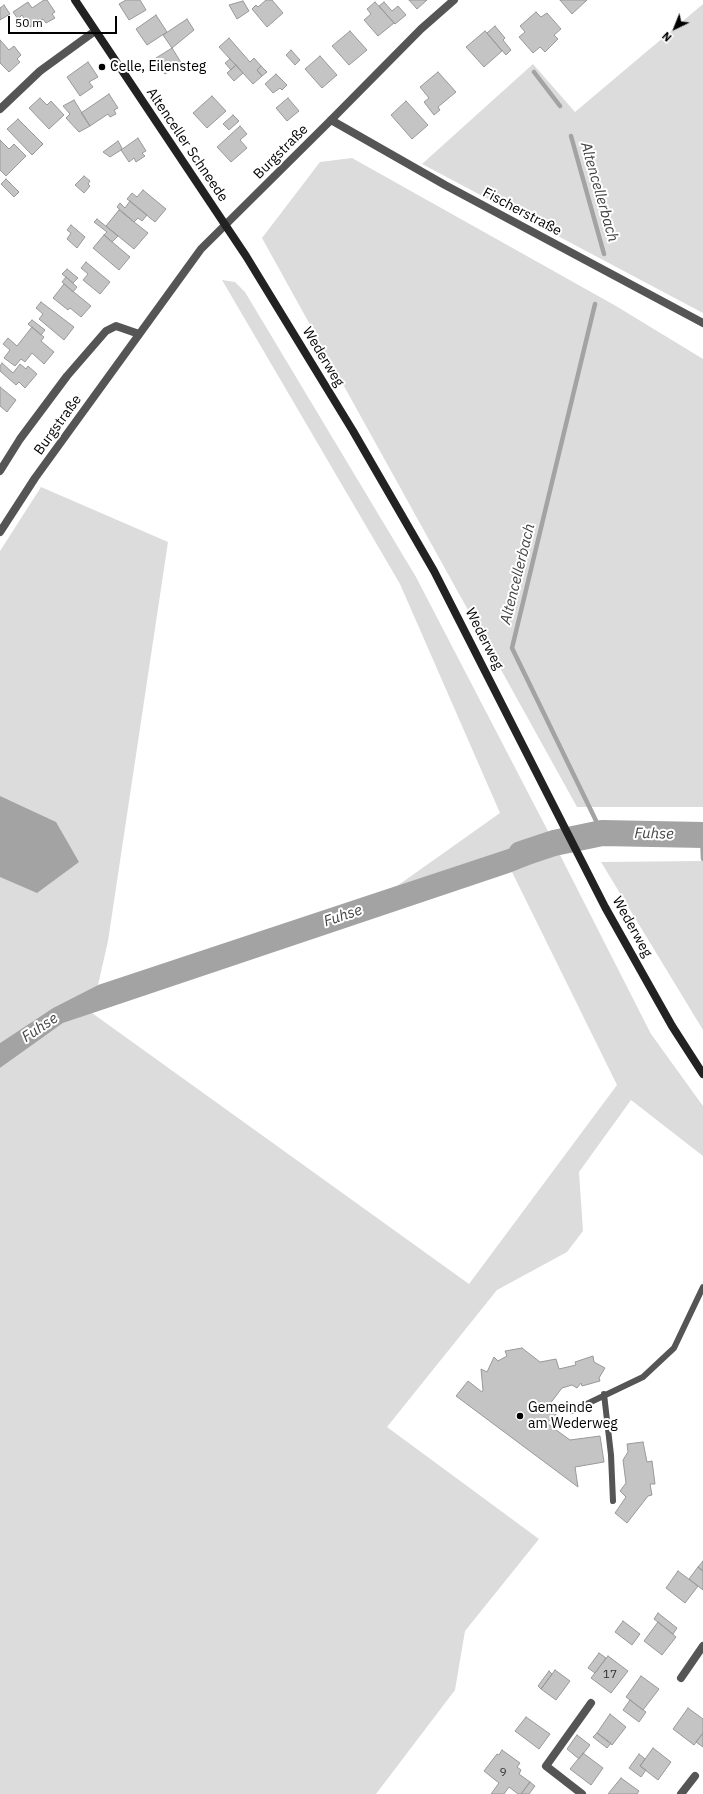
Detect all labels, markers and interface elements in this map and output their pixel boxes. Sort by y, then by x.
scale bar [10,8,119,34]
north arrow [655,8,695,48]
text: 50 m [15,15,43,30]
text: N [659,29,675,45]
place label: Celle, Eilensteg [110,59,206,75]
marker: Celle, Eilensteg [97,62,107,72]
street label: Altenceller Schneede [143,85,231,205]
street label: Burgstraße [250,121,312,183]
water label: Altencellerbach [576,140,622,244]
street label: Fischerstraße [480,184,564,240]
street label: Wederweg [299,324,347,390]
street label: Burgstraße [31,392,85,458]
water label: Altencellerbach [497,522,539,626]
street label: Wederweg [461,605,507,673]
water label: Fuhse [634,825,674,843]
street label: Wederweg [608,894,656,960]
water label: Fuhse [321,901,365,931]
water label: Fuhse [19,1010,61,1046]
place label: Gemeinde am Wederweg [528,1400,618,1432]
marker: Gemeinde am Wederweg [515,1411,525,1421]
house number: 17 [603,1668,617,1682]
house number: 9 [499,1766,507,1780]

